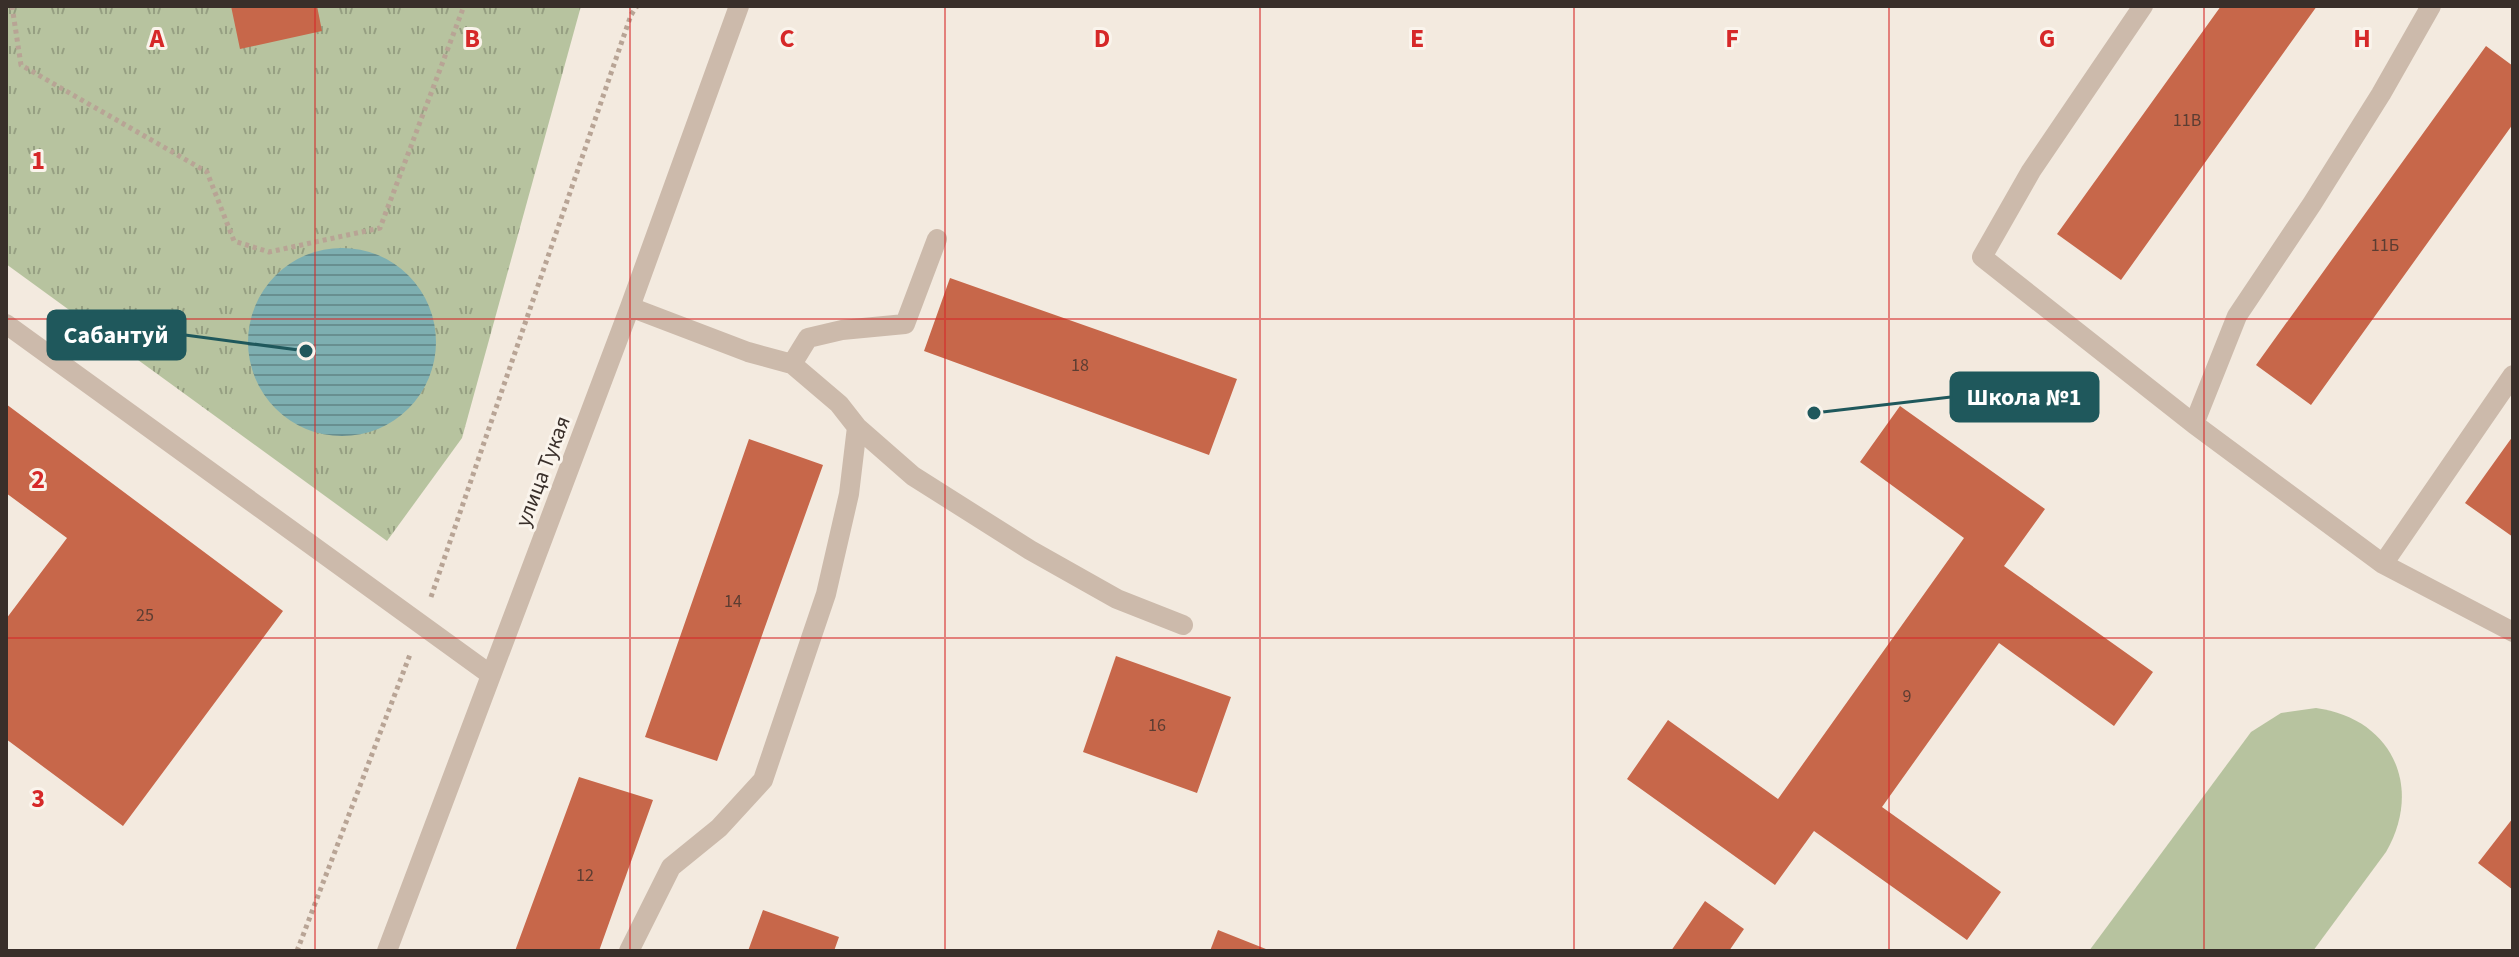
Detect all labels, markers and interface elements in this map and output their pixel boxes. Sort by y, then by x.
text: A [149,20,166,57]
text: B [464,20,480,57]
text: C [779,20,795,57]
text: D [1094,20,1110,57]
text: E [1410,20,1424,57]
text: F [1725,20,1739,57]
text: G [2039,20,2055,57]
text: H [2353,20,2371,57]
house number: 11В [2173,108,2201,133]
text: 1 [31,142,45,179]
house number: 11Б [2371,233,2399,258]
callout: Сабантуй [48,311,185,359]
text: Сабантуй [64,318,168,353]
house number: 18 [1071,353,1089,378]
callout: Школа №1 [1951,373,2098,421]
text: Школа №1 [1967,380,2081,415]
street label: улица Тукая [507,411,579,531]
text: 2 [31,461,45,498]
house number: 14 [724,589,742,614]
house number: 25 [136,603,154,628]
house number: 9 [1903,684,1912,709]
house number: 16 [1148,713,1166,738]
text: 3 [31,780,45,817]
house number: 12 [576,863,594,888]

